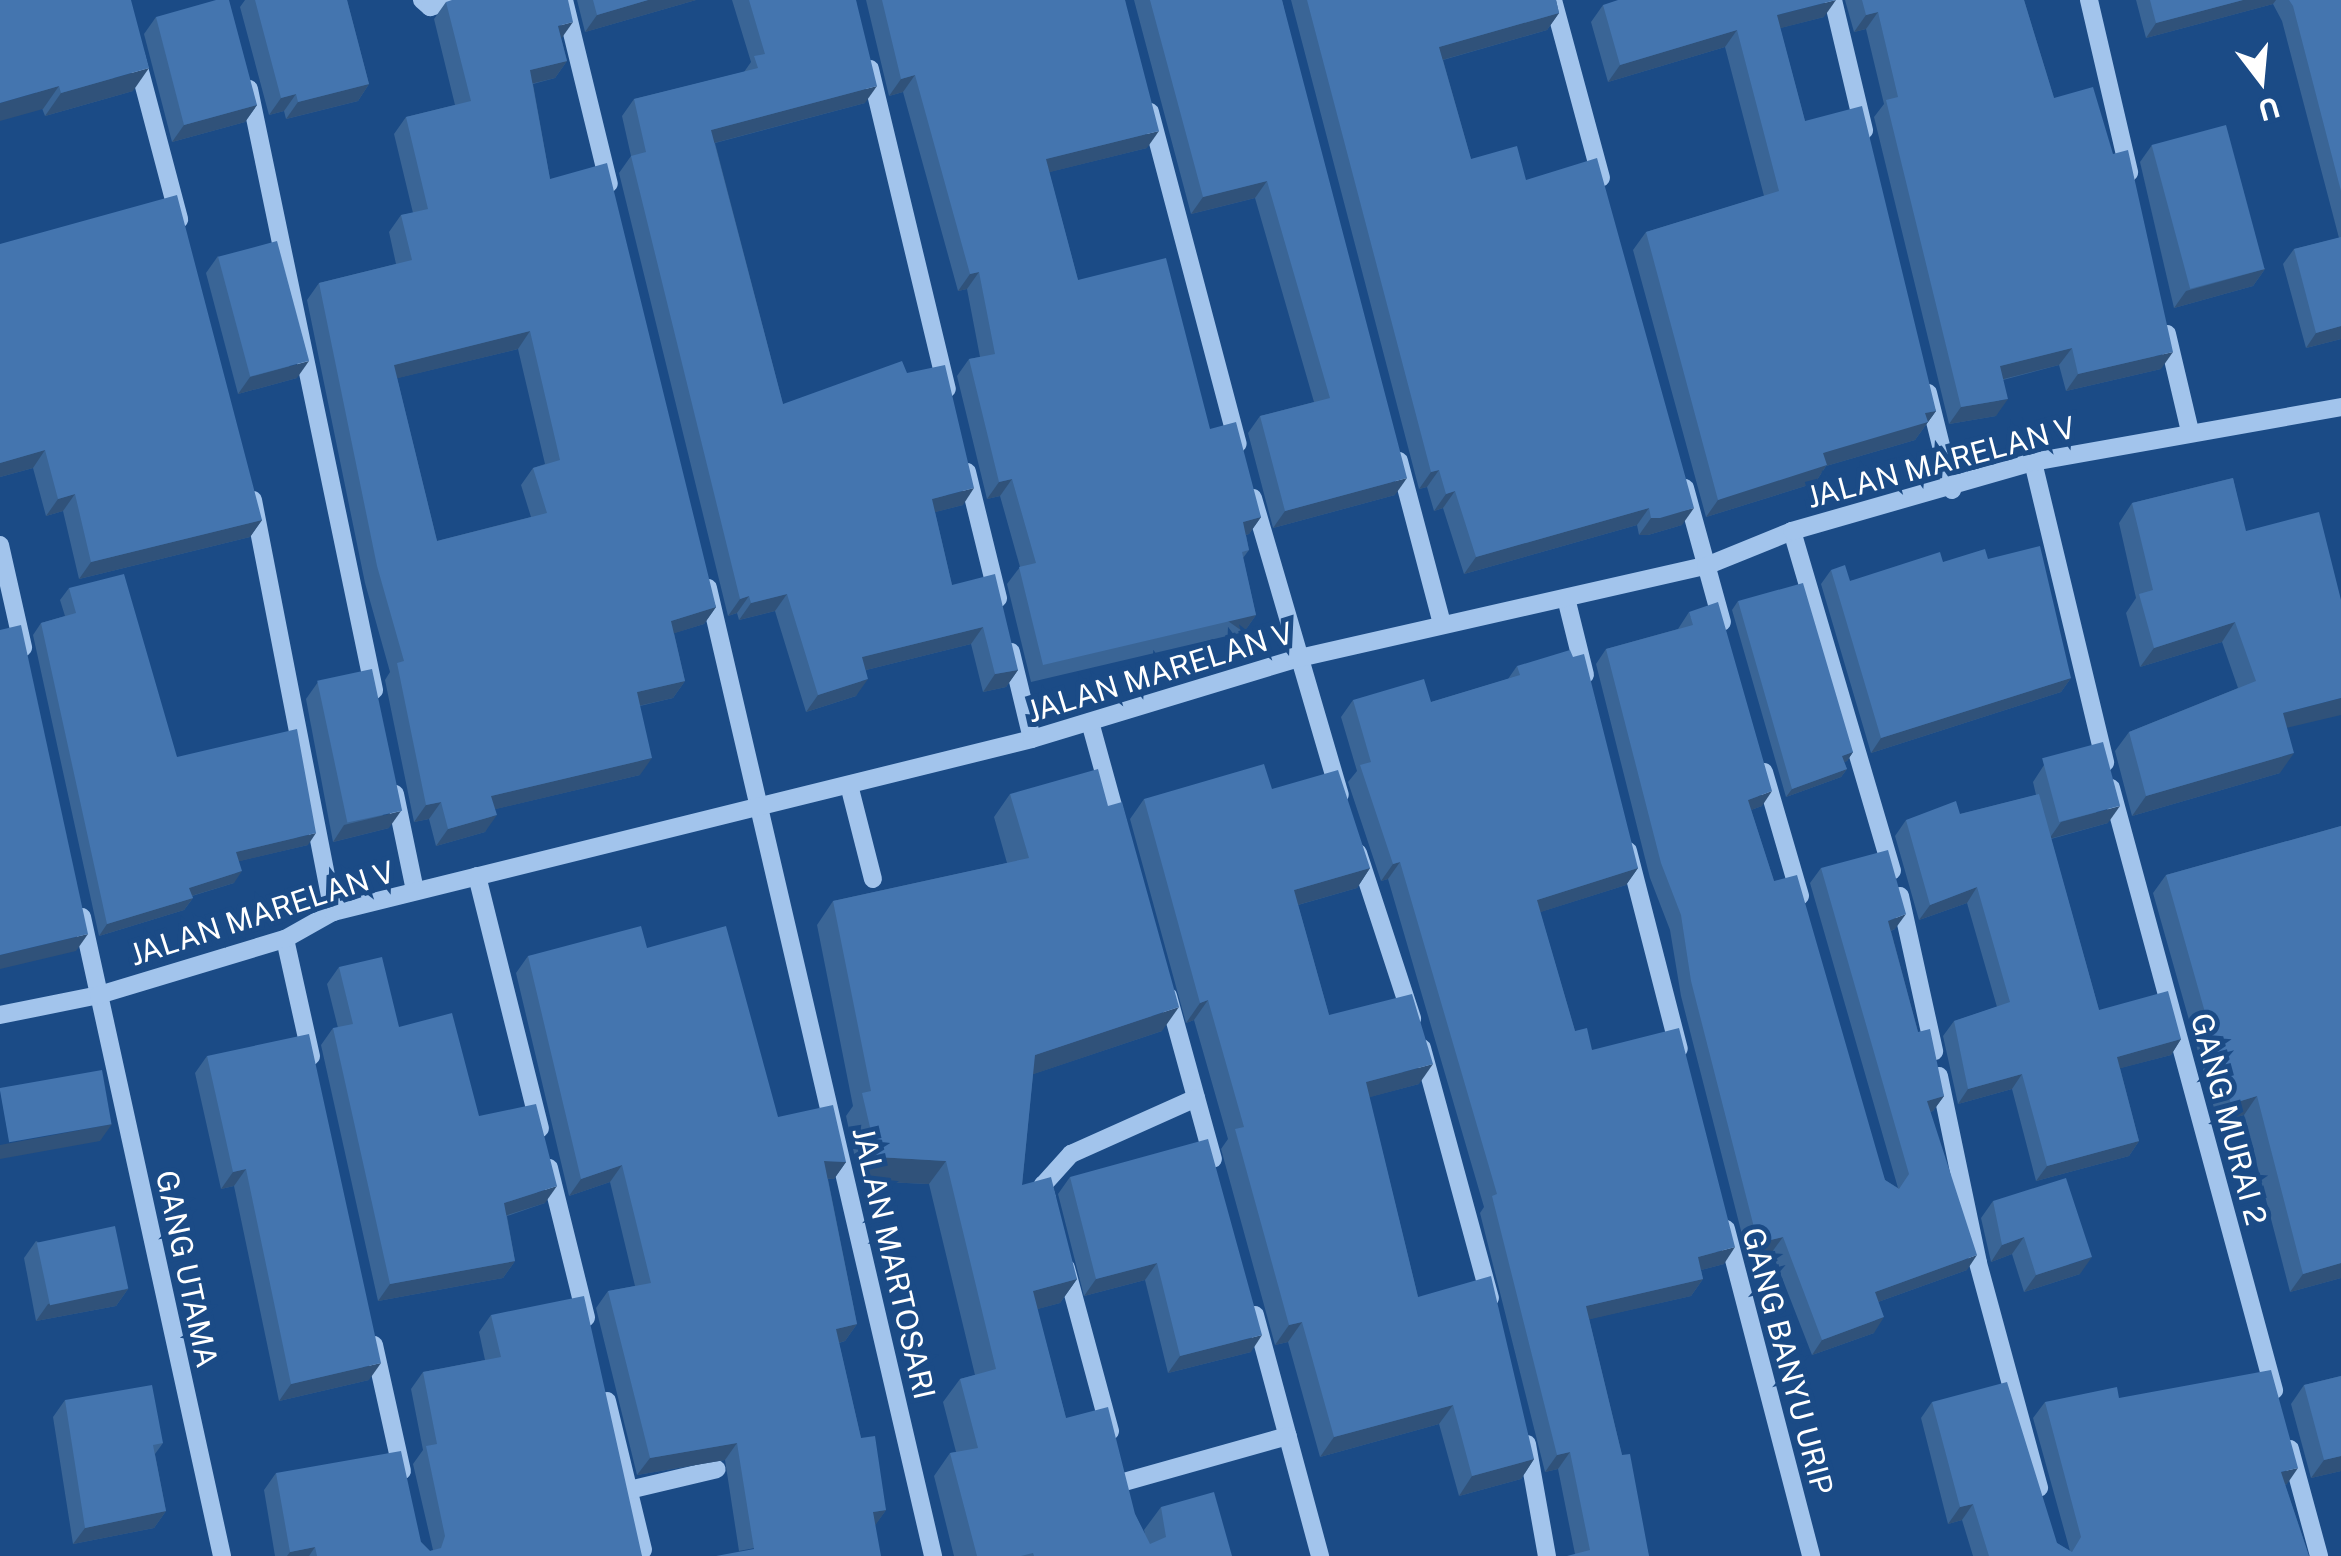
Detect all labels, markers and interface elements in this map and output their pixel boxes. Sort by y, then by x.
north arrow [2211,30,2311,130]
text: U [2255,91,2284,128]
street label: JALAN MARELAN V [1803,409,2079,515]
street label: JALAN MARELAN V [1022,614,1298,730]
street label: JALAN MARELAN V [125,853,399,973]
street label: GANG MURAI 2 [2183,1009,2275,1229]
street label: JALAN MARTOSARI [845,1124,943,1402]
street label: GANG UTAMA [149,1167,225,1371]
street label: GANG BANYU URIP [1735,1224,1841,1498]

